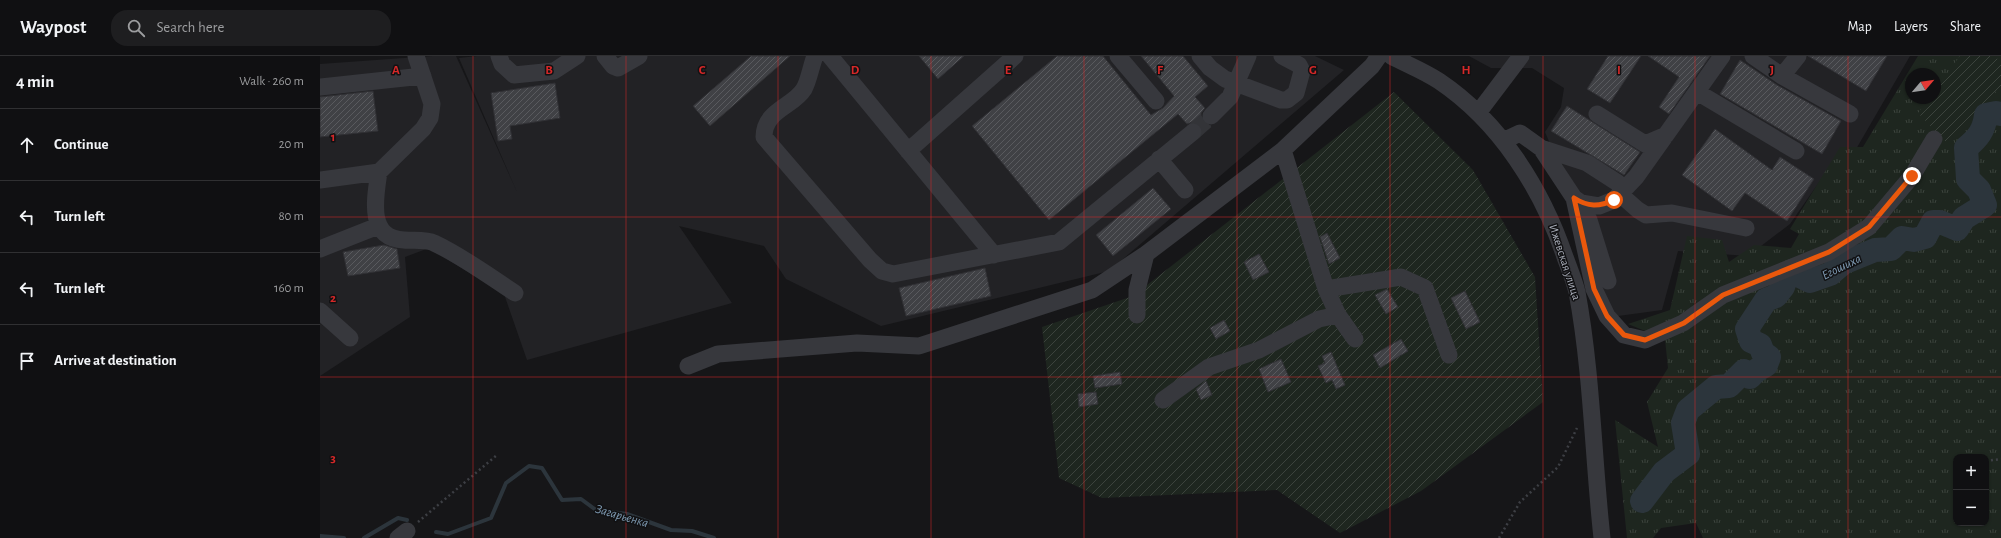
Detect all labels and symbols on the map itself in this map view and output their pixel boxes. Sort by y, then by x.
text: A [392,64,400,77]
text: B [545,64,553,77]
text: C [699,64,706,77]
text: D [851,64,860,77]
text: E [1005,64,1012,77]
text: F [1157,64,1164,77]
text: G [1309,64,1317,77]
text: H [1461,64,1471,77]
text: I [1617,64,1621,77]
text: J [1770,64,1774,77]
north arrow [1905,68,1941,104]
text: 1 [331,131,335,144]
route end [1903,167,1921,185]
route start [1605,191,1623,209]
street label: Ижевская улица [1546,223,1583,302]
water label: Егошиха [1820,252,1864,282]
text: 2 [330,292,336,305]
text: 3 [330,452,336,465]
water label: Загарьенка [594,503,650,530]

